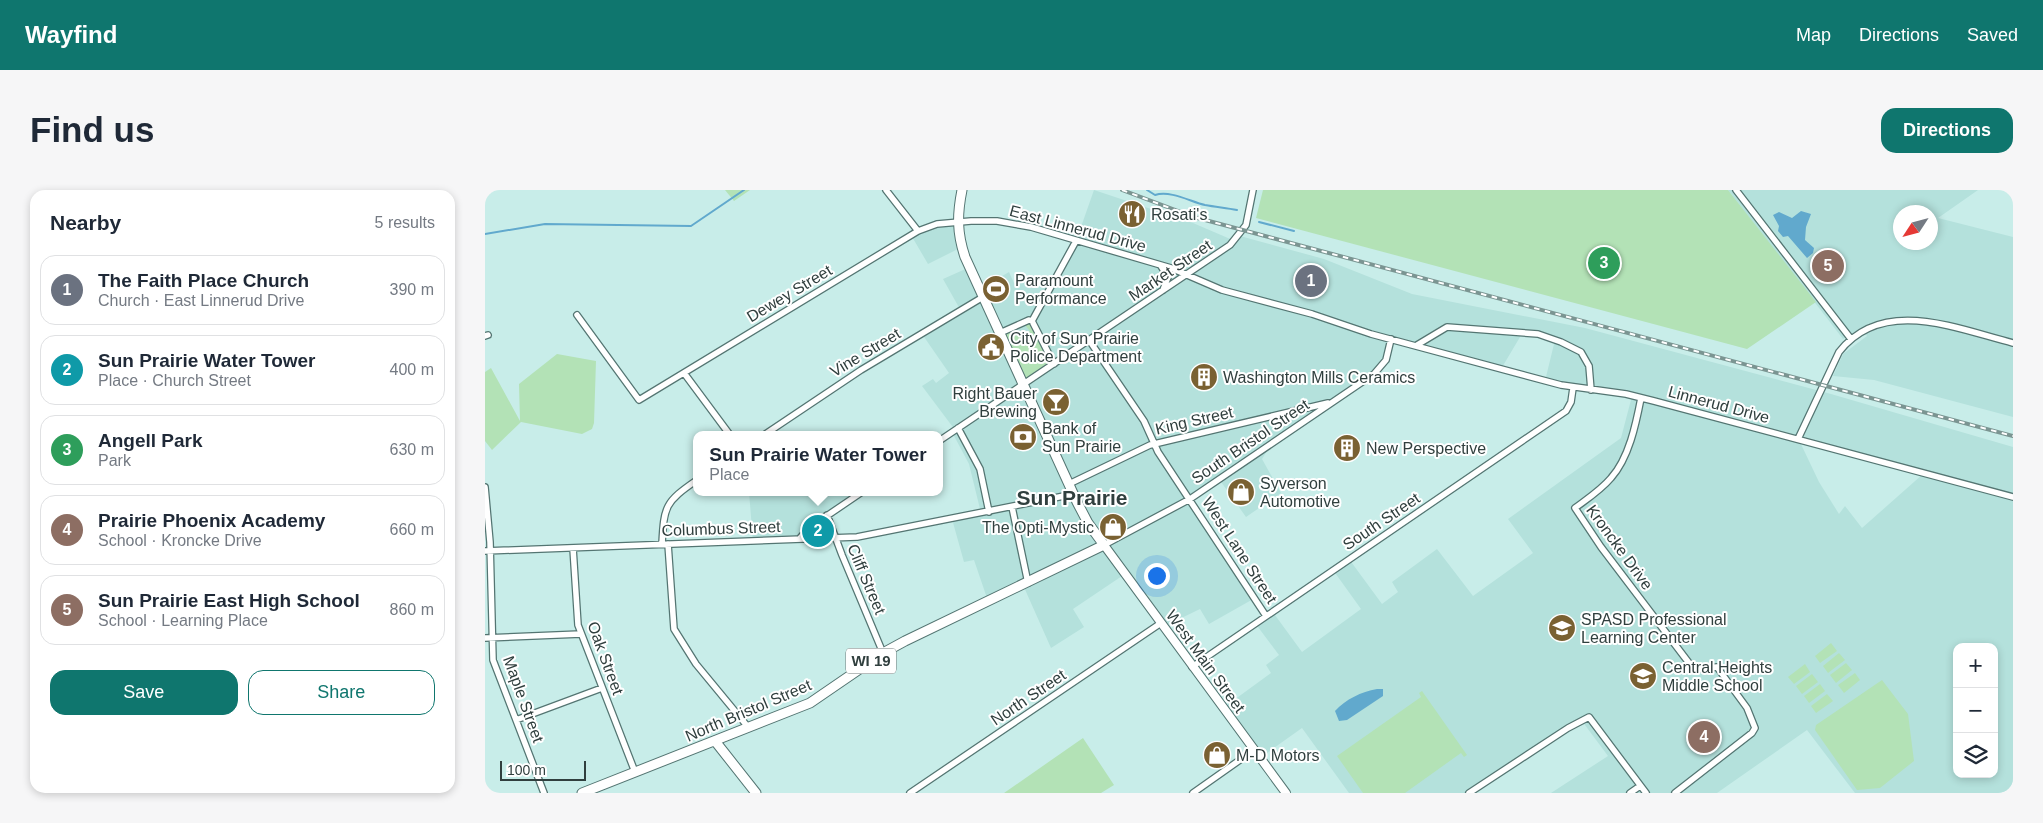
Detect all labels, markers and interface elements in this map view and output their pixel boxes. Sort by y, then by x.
text: Wayfind [25,21,117,48]
text: Map [1796,25,1831,45]
text: Directions [1859,25,1939,45]
text: Saved [1967,25,2018,45]
button: Directions [1881,108,2013,153]
text: Find us [30,110,154,149]
restaurant icon: Rosati's [1117,199,1147,229]
street label: East Linnerud Drive [1008,202,1148,255]
north arrow [1893,205,1938,250]
place label: Rosati's [1151,206,1207,223]
text: Nearby [50,211,121,234]
text: 5 results [375,214,435,231]
street label: Market Street [1126,236,1215,304]
pin: 3 [1588,244,1620,282]
pin: 5 [1812,247,1844,285]
street label: Dewey Street [744,261,835,325]
pin: 1 [1295,262,1327,300]
text: The Faith Place Church [98,270,309,291]
place label: Paramount Performance [1015,272,1107,307]
sports icon: Paramount Performance [981,274,1011,304]
text: 1 [63,281,71,298]
text: 390 m [390,281,434,298]
text: Church · East Linnerud Drive [98,292,304,309]
street label: Vine Street [827,325,904,380]
place label: City of Sun Prairie Police Department [1010,330,1142,365]
public building icon: City of Sun Prairie Police Department [976,332,1006,362]
text: Sun Prairie Water Tower [98,350,316,371]
text: 2 [63,361,71,378]
text: 400 m [390,361,434,378]
building icon: Washington Mills Ceramics [1189,362,1219,392]
place label: Washington Mills Ceramics [1223,369,1415,386]
text: Place · Church Street [98,372,251,389]
street label: Linnerud Drive [1666,383,1771,426]
place label: Right Bauer Brewing [953,385,1038,420]
bar icon: Right Bauer Brewing [1041,387,1071,417]
street label: South Bristol Street [1188,396,1313,487]
street label: King Street [1154,403,1235,438]
place label: Bank of Sun Prairie [1042,420,1121,455]
bank icon: Bank of Sun Prairie [1008,422,1038,452]
text: Angell Park [98,430,203,451]
popup [693,431,943,496]
building icon: New Perspective [1332,433,1362,463]
place label: New Perspective [1366,440,1486,457]
text: 3 [63,441,71,458]
text: 630 m [390,441,434,458]
text: Sun Prairie Water Tower [709,444,927,465]
text: Park [98,452,131,469]
text: Place [709,466,749,483]
place label: Syverson Automotive [1260,475,1340,510]
shop icon: Syverson Automotive [1226,477,1256,507]
district label: Sun Prairie [1017,486,1127,509]
street label: South Street [1340,489,1423,553]
street label: West Lane Street [1199,494,1281,607]
street label: Kroncke Drive [1583,502,1656,593]
text: Prairie Phoenix Academy [98,510,325,531]
pin: 2 [802,512,834,550]
shop icon: The Opti-Mystic [1098,512,1128,542]
street label: Columbus Street [661,518,781,539]
place label: The Opti-Mystic [982,519,1094,536]
text: 4 [63,521,71,538]
text: 660 m [390,521,434,538]
text: School · Kroncke Drive [98,532,262,549]
street label: Cliff Street [844,542,889,617]
your location [1144,563,1170,589]
text: Sun Prairie East High School [98,590,360,611]
text: 5 [63,601,71,618]
text: 860 m [390,601,434,618]
street label: West Main Street [1163,607,1249,716]
place label: SPASD Professional Learning Center [1581,611,1727,646]
text: School · Learning Place [98,612,268,629]
school or university icon: SPASD Professional Learning Center [1547,613,1577,643]
street label: Oak Street [584,619,627,698]
map controls [1953,643,1998,778]
button: + [1953,643,1998,688]
road number: WI 19 [846,648,896,674]
street label: Maple Street [500,654,547,745]
place label: Central Heights Middle School [1662,659,1772,694]
school or university icon: Central Heights Middle School [1628,661,1658,691]
street label: North Street [988,666,1069,729]
button: Save [50,670,238,715]
button: Share [248,670,435,715]
street label: North Bristol Street [683,676,814,745]
button: − [1953,688,1998,733]
pin: 4 [1688,718,1720,756]
button: layers [1953,733,1998,778]
shop icon: M-D Motors [1202,740,1232,770]
place label: M-D Motors [1236,747,1320,764]
scale bar [500,758,586,781]
text: 100 m [507,762,546,778]

